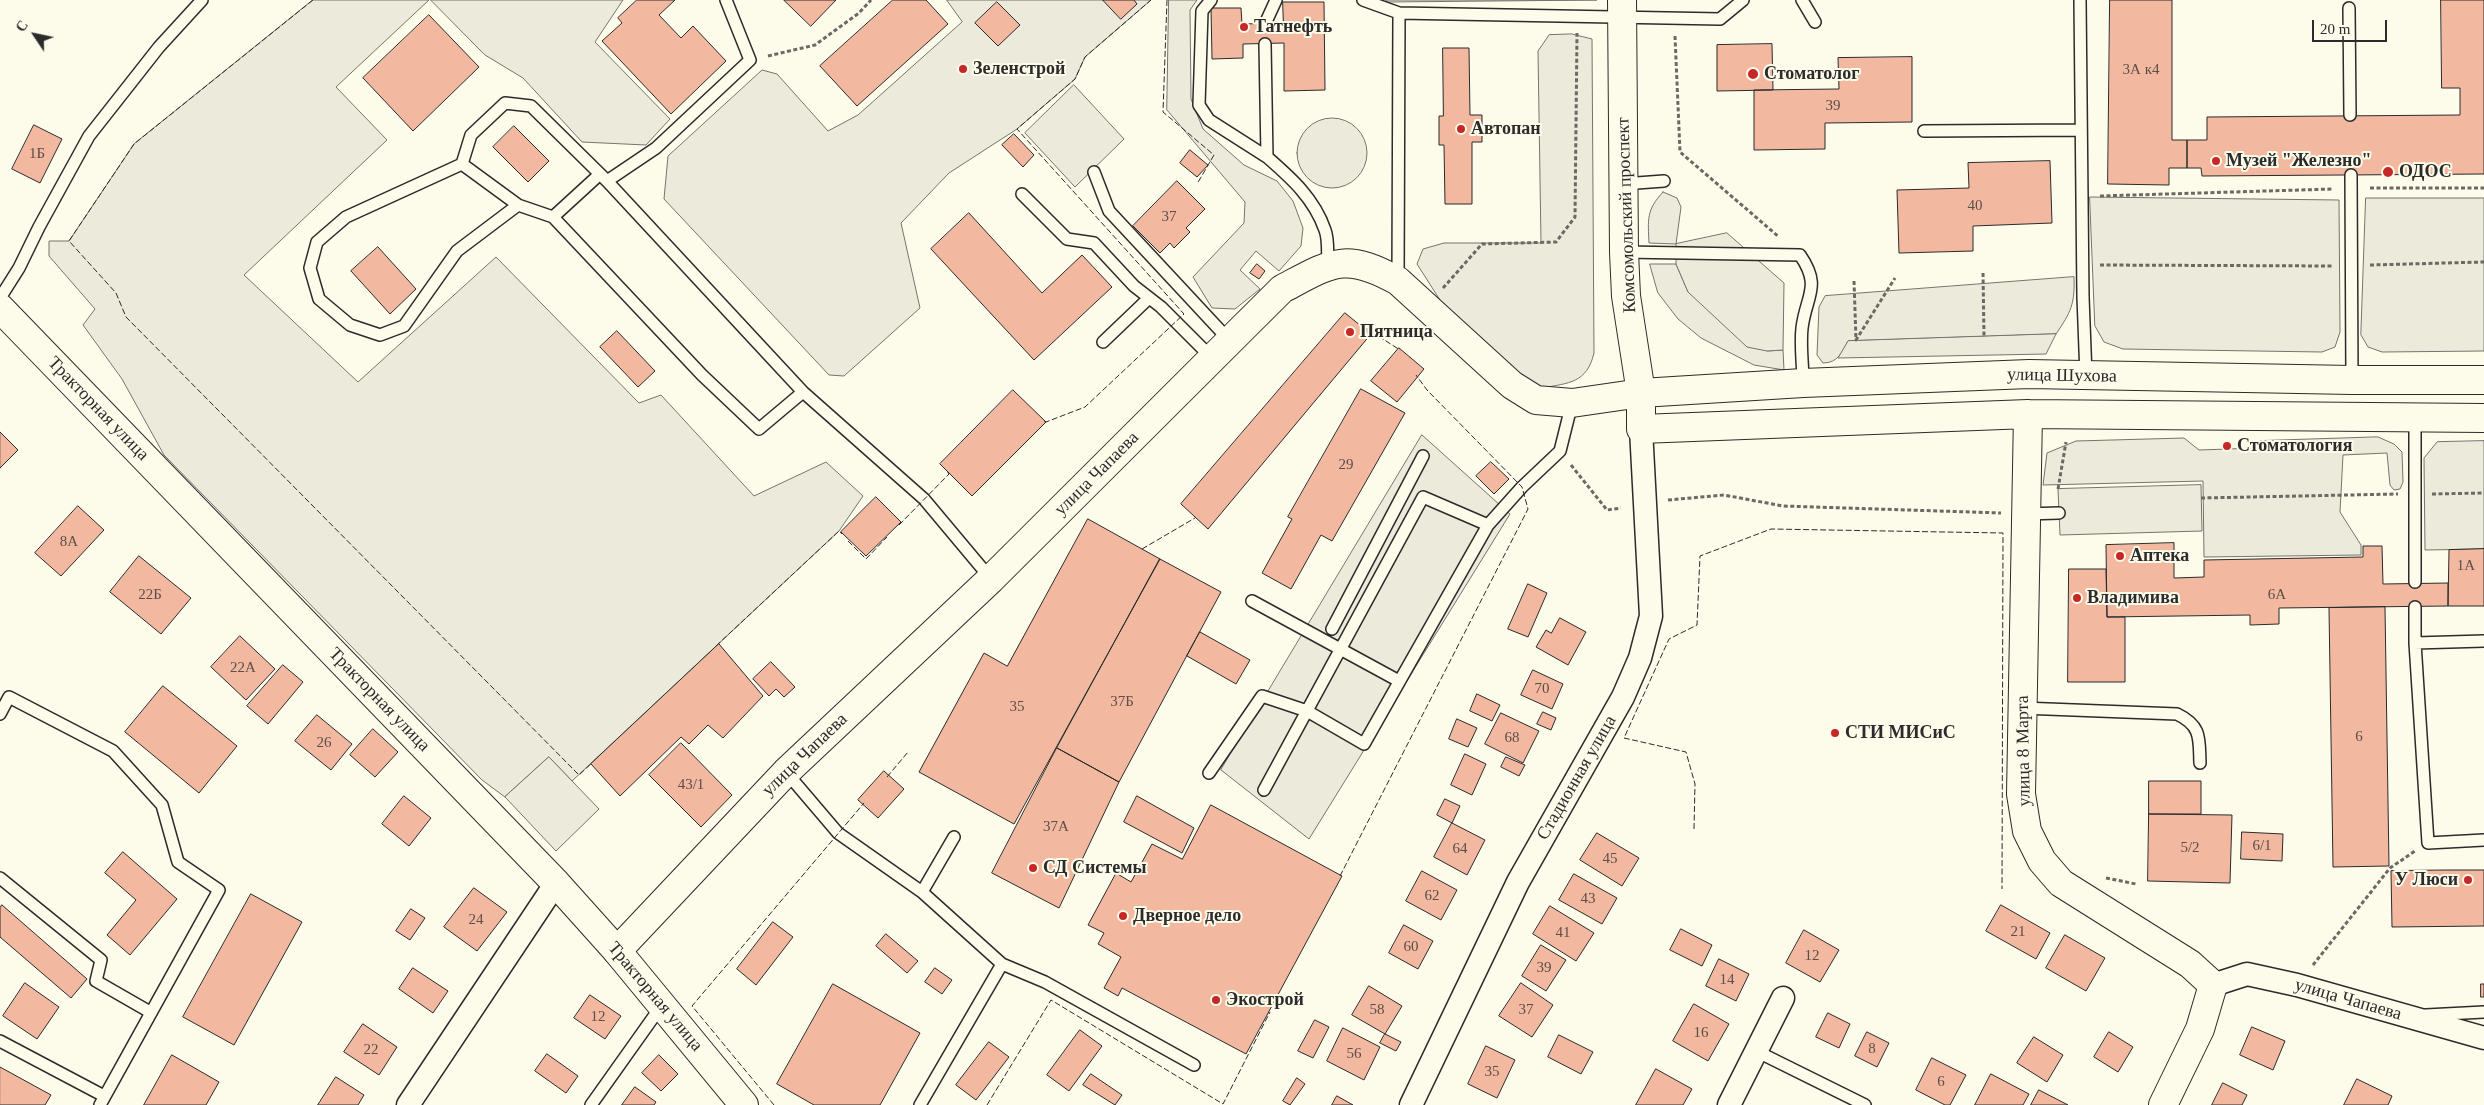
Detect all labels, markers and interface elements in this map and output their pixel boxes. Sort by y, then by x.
north arrow [10,10,60,60]
scale bar [2314,10,2389,42]
place label: Татнефть [1254,16,1332,38]
text: С [13,18,31,35]
marker: Татнефть [1238,21,1250,33]
text: 20 m [2320,21,2350,37]
place label: Зеленстрой [973,58,1065,80]
house number: 3А к4 [2123,61,2159,79]
marker: Зеленстрой [957,63,969,75]
place label: Стоматолог [1764,63,1859,85]
marker: Стоматолог [1746,67,1760,81]
house number: 39 [1826,97,1840,115]
street label: Комсомольский проспект [1613,117,1641,313]
place label: Автопан [1471,118,1541,140]
marker: Автопан [1455,123,1467,135]
house number: 1Б [29,145,45,163]
place label: Музей "Железно" [2226,150,2371,172]
marker: Музей "Железно" [2210,155,2222,167]
place label: ОДОС [2399,161,2452,183]
marker: ОДОС [2381,165,2395,179]
house number: 40 [1968,197,1982,215]
house number: 37 [1162,208,1176,226]
place label: Пятница [1360,321,1433,343]
marker: Пятница [1344,326,1356,338]
street label: Тракторная улица [43,352,153,466]
street label: улица Шухова [2007,364,2117,388]
street label: улица Чапаева [1050,427,1144,521]
place label: Стоматология [2237,435,2352,457]
marker: Стоматология [2221,440,2233,452]
house number: 29 [1338,456,1354,474]
house number: 8А [60,533,78,551]
place label: Аптека [2130,545,2189,567]
marker: Аптека [2114,550,2126,562]
house number: 1А [2457,557,2475,575]
house number: 22Б [138,586,162,604]
house number: 6А [2268,586,2286,604]
place label: Владимива [2087,587,2179,609]
marker: Владимива [2071,592,2083,604]
street label: Тракторная улица [324,643,434,757]
house number: 22А [230,659,256,677]
house number: 70 [1534,680,1550,698]
house number: 37Б [1110,693,1134,711]
street label: улица 8 Марта [2012,695,2036,807]
house number: 35 [1010,698,1024,716]
street label: улица Чапаева [758,709,852,801]
street label: Стадионная улица [1533,712,1621,844]
place label: СТИ МИСиС [1845,722,1956,744]
marker: СТИ МИСиС [1829,727,1841,739]
house number: 6 [2355,728,2363,746]
house number: 68 [1504,729,1520,747]
house number: 26 [316,734,332,752]
house number: 43/1 [678,776,704,794]
house number: 37А [1043,818,1069,836]
house number: 6/1 [2252,837,2272,855]
house number: 5/2 [2180,839,2200,857]
house number: 64 [1452,840,1468,858]
house number: 45 [1602,850,1618,868]
place label: СД Системы [1043,857,1146,879]
marker: СД Системы [1027,862,1039,874]
place label: У Люси [2395,869,2458,891]
marker: У Люси [2462,874,2474,886]
house number: 62 [1424,887,1440,905]
house number: 43 [1580,890,1596,908]
place label: Дверное дело [1133,905,1241,927]
marker: Дверное дело [1117,910,1129,922]
house number: 24 [468,911,484,929]
house number: 21 [2010,923,2026,941]
house number: 41 [1556,924,1570,942]
street label: Тракторная улица [603,938,707,1056]
house number: 60 [1404,938,1418,956]
house number: 12 [1804,947,1820,965]
house number: 39 [1536,959,1552,977]
house number: 14 [1720,971,1734,989]
street label: улица Чапаева [2292,974,2404,1026]
place label: Экострой [1226,989,1304,1011]
marker: Экострой [1210,994,1222,1006]
house number: 58 [1370,1001,1384,1019]
house number: 37 [1518,1001,1534,1019]
house number: 12 [590,1008,606,1026]
house number: 16 [1694,1024,1708,1042]
house number: 8 [1868,1040,1876,1058]
house number: 22 [364,1041,378,1059]
house number: 56 [1346,1045,1362,1063]
house number: 35 [1484,1063,1500,1081]
house number: 6 [1937,1073,1945,1091]

